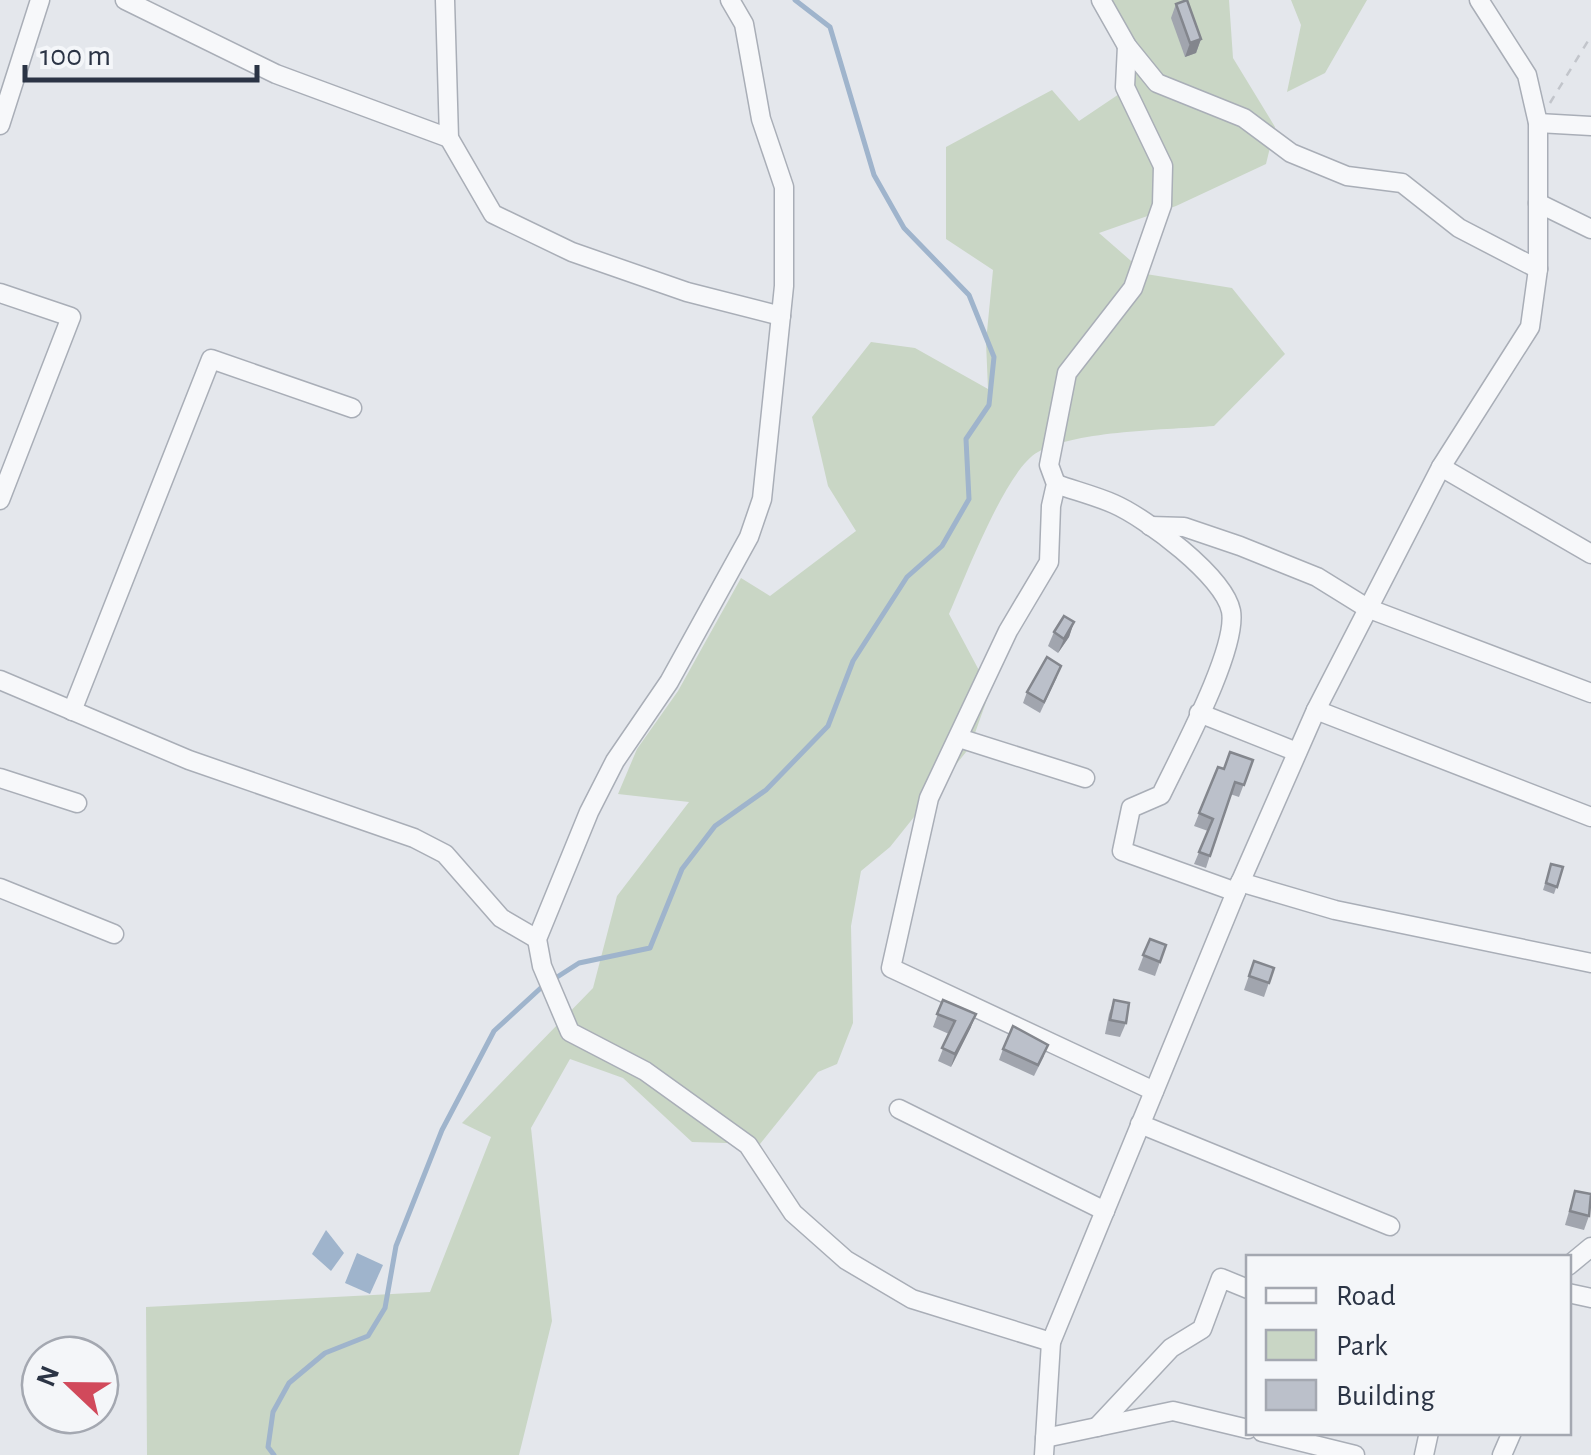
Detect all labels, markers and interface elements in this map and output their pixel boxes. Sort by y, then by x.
scale bar [25,20,258,82]
text: 100 m [40,41,111,71]
legend [1246,1255,1571,1435]
text: Road [1336,1281,1396,1311]
text: Park [1336,1331,1388,1361]
north arrow [20,1335,120,1435]
text: N [32,1362,65,1391]
text: Building [1336,1381,1435,1411]

